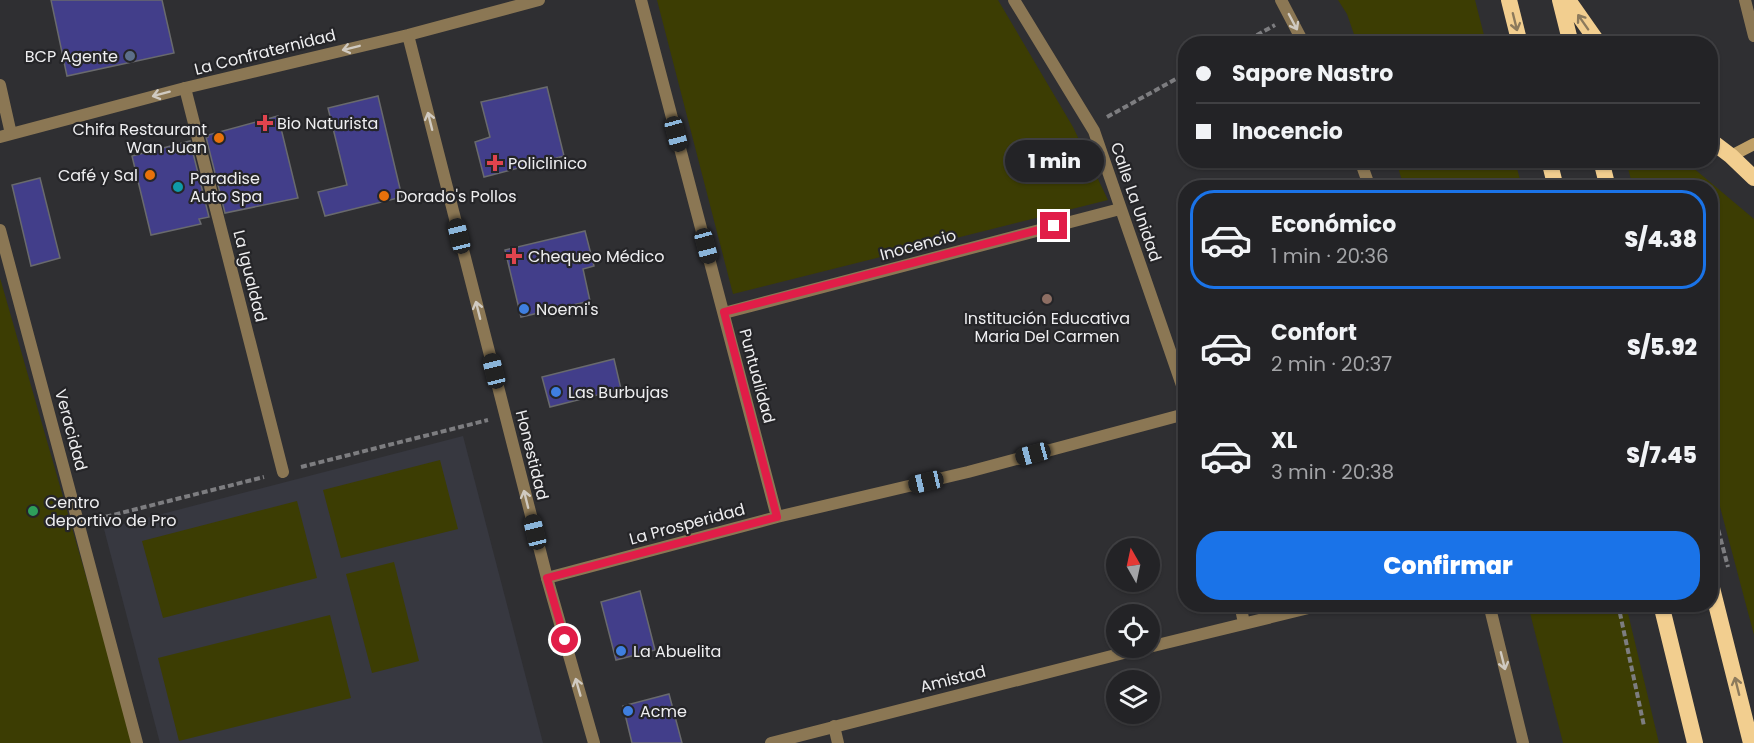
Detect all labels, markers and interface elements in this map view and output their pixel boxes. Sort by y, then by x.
one-way arrow [1288,12,1299,30]
one-way arrow [1509,12,1521,31]
one-way arrow [1577,13,1590,30]
street label: La Confraternidad [192,23,338,81]
one-way arrow [342,43,361,55]
place label: BCP Agente [25,45,118,68]
marker: BCP Agente [123,49,137,63]
text: Sapore Nastro [1232,58,1393,89]
one-way arrow [152,89,171,101]
place label: Bio Naturista [277,112,378,135]
one-way arrow [423,112,435,131]
car [663,114,689,154]
marker: Bio Naturista [258,116,272,130]
text: Inocencio [1232,116,1343,147]
place label: Chifa Restaurant Wan Juan [72,118,207,159]
marker: Chifa Restaurant Wan Juan [212,131,226,145]
callout: 1 min [1004,139,1104,181]
street label: Calle La Unidad [1105,139,1167,265]
text: 1 min [1028,147,1081,175]
place label: Policlinico [508,152,587,175]
marker: Policlinico [486,154,504,172]
place label: Café y Sal [58,164,138,187]
place label: Paradise Auto Spa [190,167,262,208]
marker: Café y Sal [143,168,157,182]
marker: Paradise Auto Spa [171,180,185,194]
place label: Dorado's Pollos [396,185,517,208]
marker: Dorado's Pollos [377,189,391,203]
text: Económico [1271,209,1396,240]
route end [1040,212,1067,239]
icon: car [1199,213,1253,267]
car [446,216,472,256]
street label: Inocencio [877,224,959,266]
text: S/4.38 [1624,224,1697,255]
car [693,226,719,266]
street label: La Igualdad [227,228,273,324]
text: 1 min · 20:36 [1271,242,1389,270]
place label: Chequeo Médico [528,245,664,268]
marker: Chequeo Médico [505,247,523,265]
marker: Institución Educativa Maria Del Carmen [1040,292,1054,306]
place label: Noemi's [536,298,599,321]
one-way arrow [472,301,483,320]
marker: Noemi's [517,302,531,316]
place label: Institución Educativa Maria Del Carmen [964,307,1130,348]
text: Confort [1271,317,1357,348]
icon: car [1199,321,1253,375]
street label: Puntualidad [733,326,781,426]
text: S/5.92 [1627,332,1697,363]
text: 2 min · 20:37 [1271,350,1392,378]
car [481,351,507,391]
place label: Las Burbujas [568,381,669,404]
marker: Las Burbujas [549,385,563,399]
street label: Veracidad [49,387,93,473]
street label: Honestidad [510,408,554,502]
text: XL [1271,425,1297,456]
icon: car [1199,429,1253,483]
text: S/7.45 [1626,440,1697,471]
car [1013,441,1053,467]
text: 3 min · 20:38 [1271,458,1394,486]
car [906,469,946,495]
one-way arrow [520,490,532,509]
place label: Centro deportivo de Pro [45,491,177,532]
street label: La Prosperidad [627,498,747,550]
marker: Centro deportivo de Pro [26,504,40,518]
car [522,512,548,552]
button: Confirmar [1196,531,1700,600]
north arrow [1106,538,1160,592]
map controls [1106,538,1160,724]
button: locate [1106,604,1160,658]
route start [551,626,578,653]
place label: La Abuelita [633,640,721,663]
marker: La Abuelita [614,644,628,658]
one-way arrow [1497,652,1509,671]
street label: Amistad [918,660,988,698]
button: layers [1106,670,1160,724]
one-way arrow [1730,677,1742,696]
one-way arrow [572,678,583,697]
place label: Acme [640,700,687,723]
marker: Acme [621,704,635,718]

